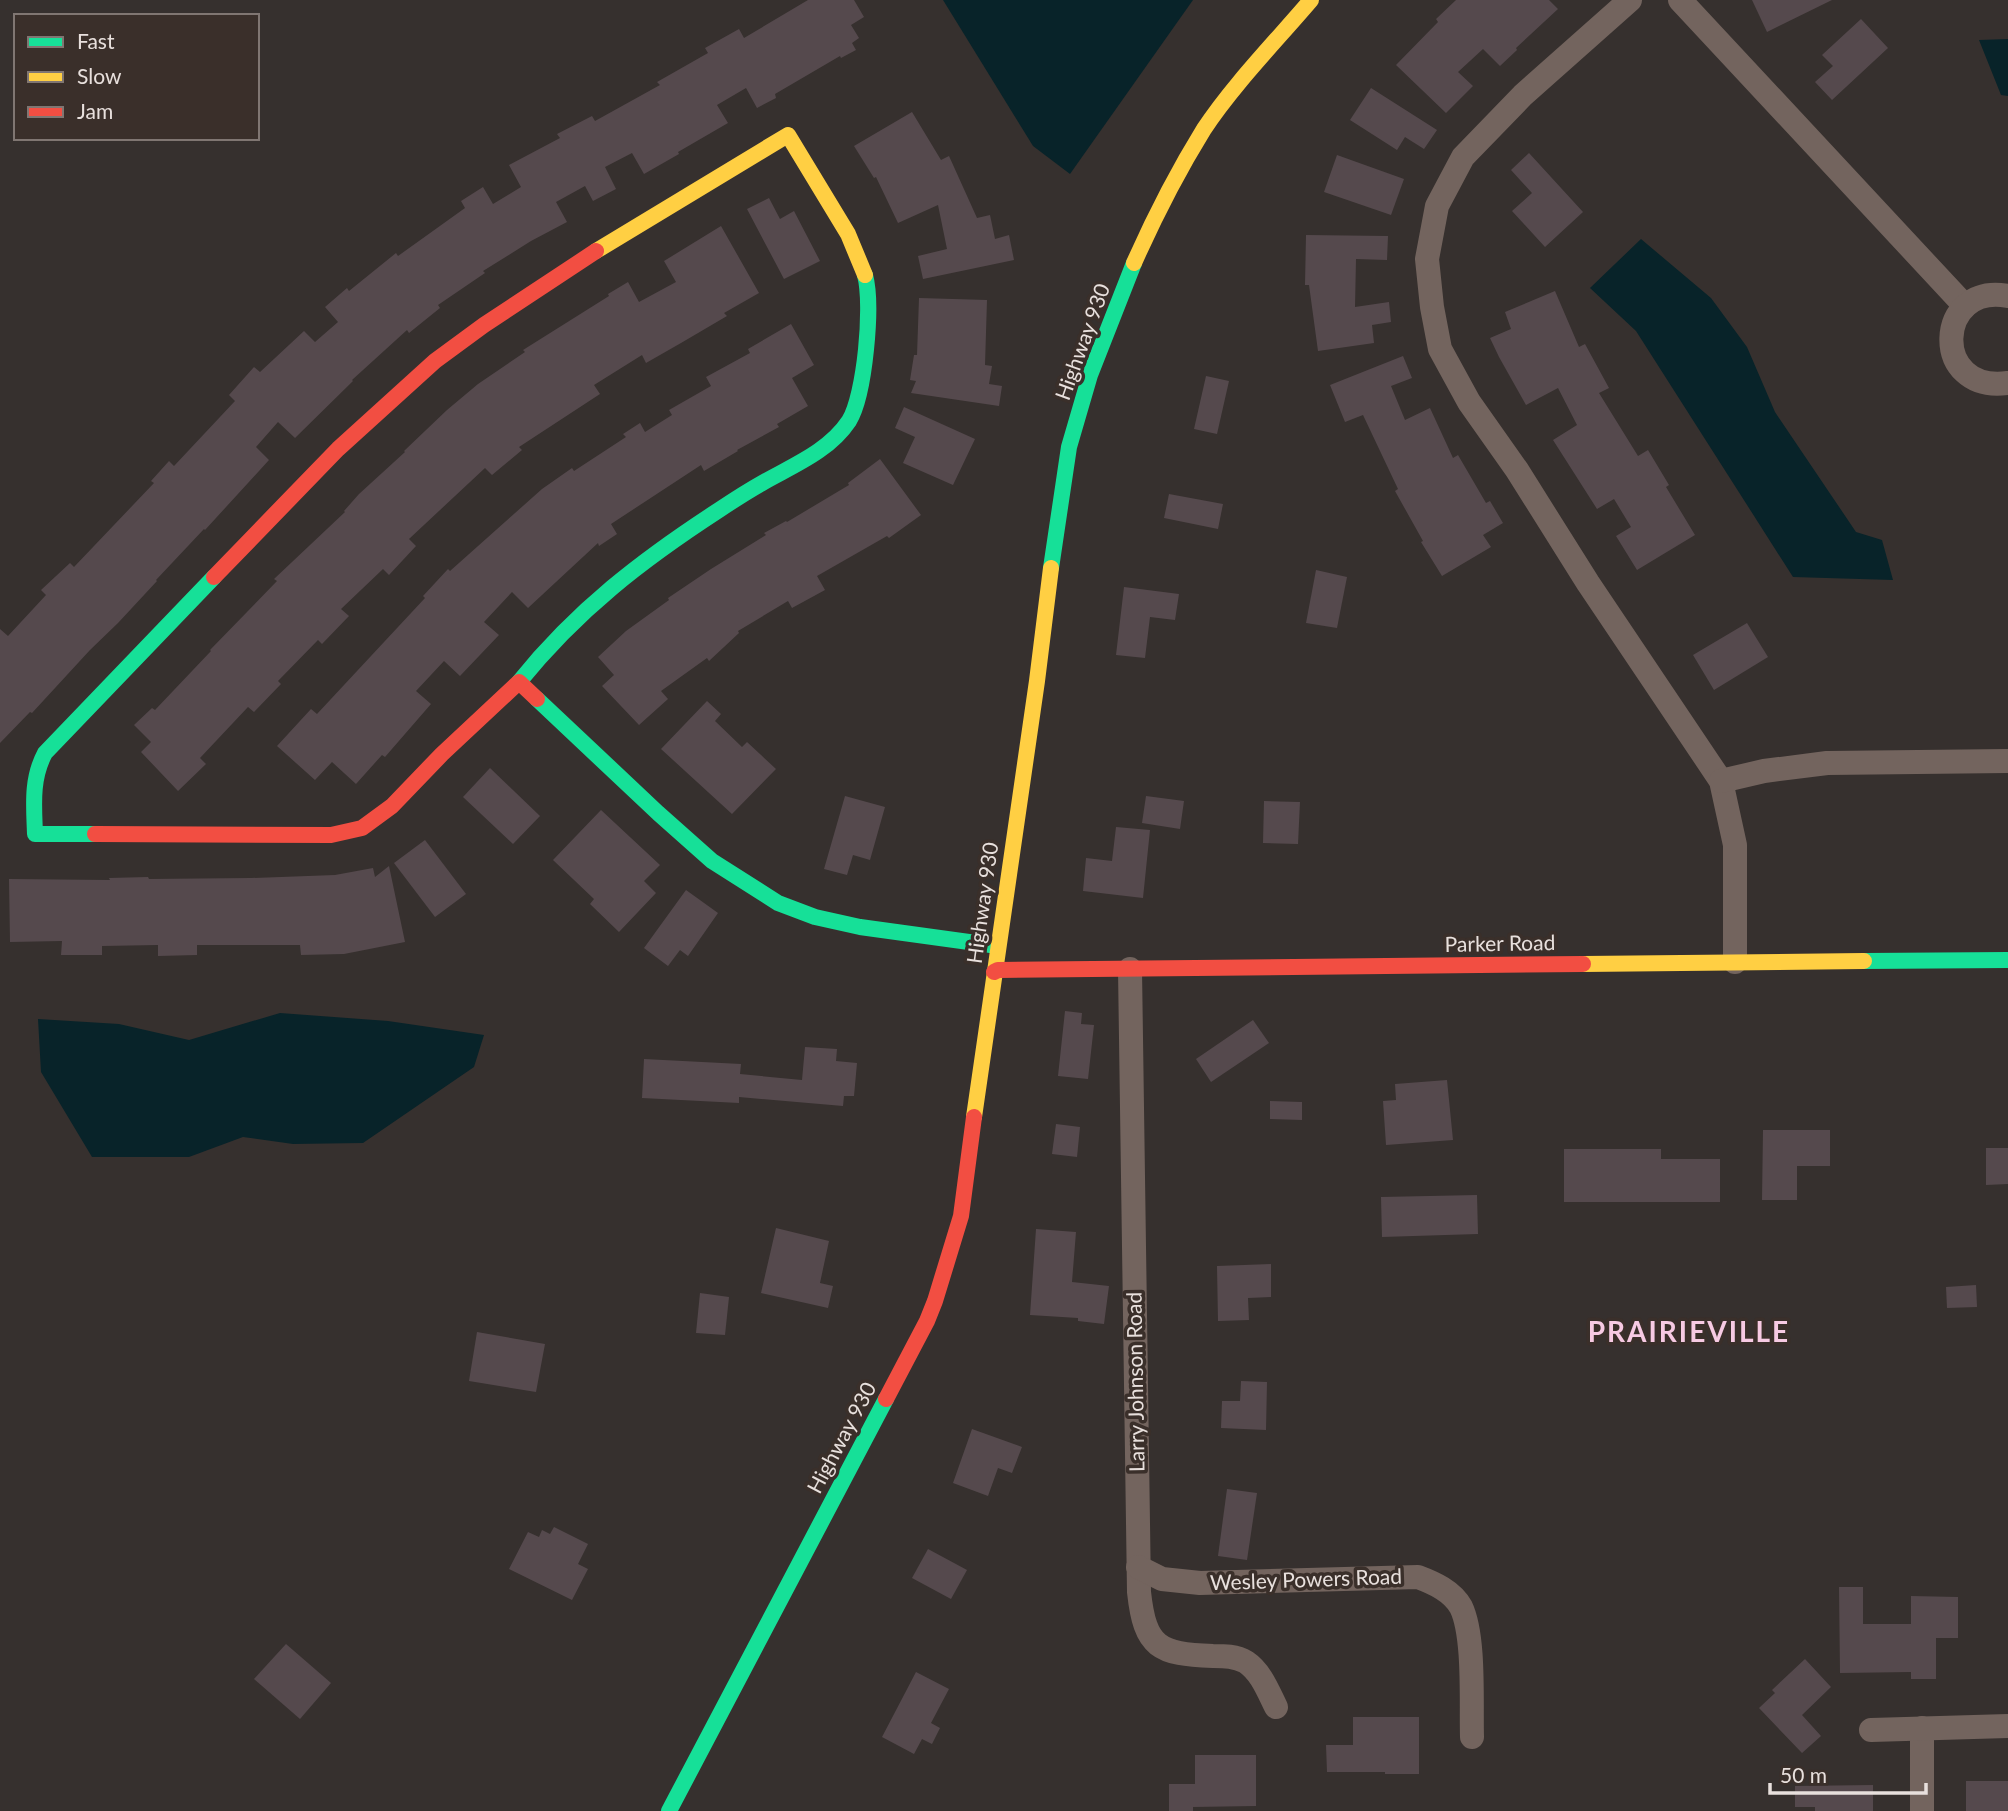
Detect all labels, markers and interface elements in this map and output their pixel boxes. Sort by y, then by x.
legend [14,14,259,140]
text: Fast [77,28,115,53]
text: Slow [77,63,122,88]
text: Jam [77,98,113,123]
street label: Highway 930 [1049,280,1114,403]
street label: Highway 930 [961,840,1002,965]
street label: Parker Road [1444,929,1556,956]
street label: Larry Johnson Road [1120,1292,1149,1472]
district label: PRAIRIEVILLE [1588,1314,1790,1348]
street label: Highway 930 [801,1377,880,1497]
street label: Wesley Powers Road [1210,1563,1402,1594]
scale bar [1770,1752,1926,1796]
text: 50 m [1780,1762,1827,1787]

